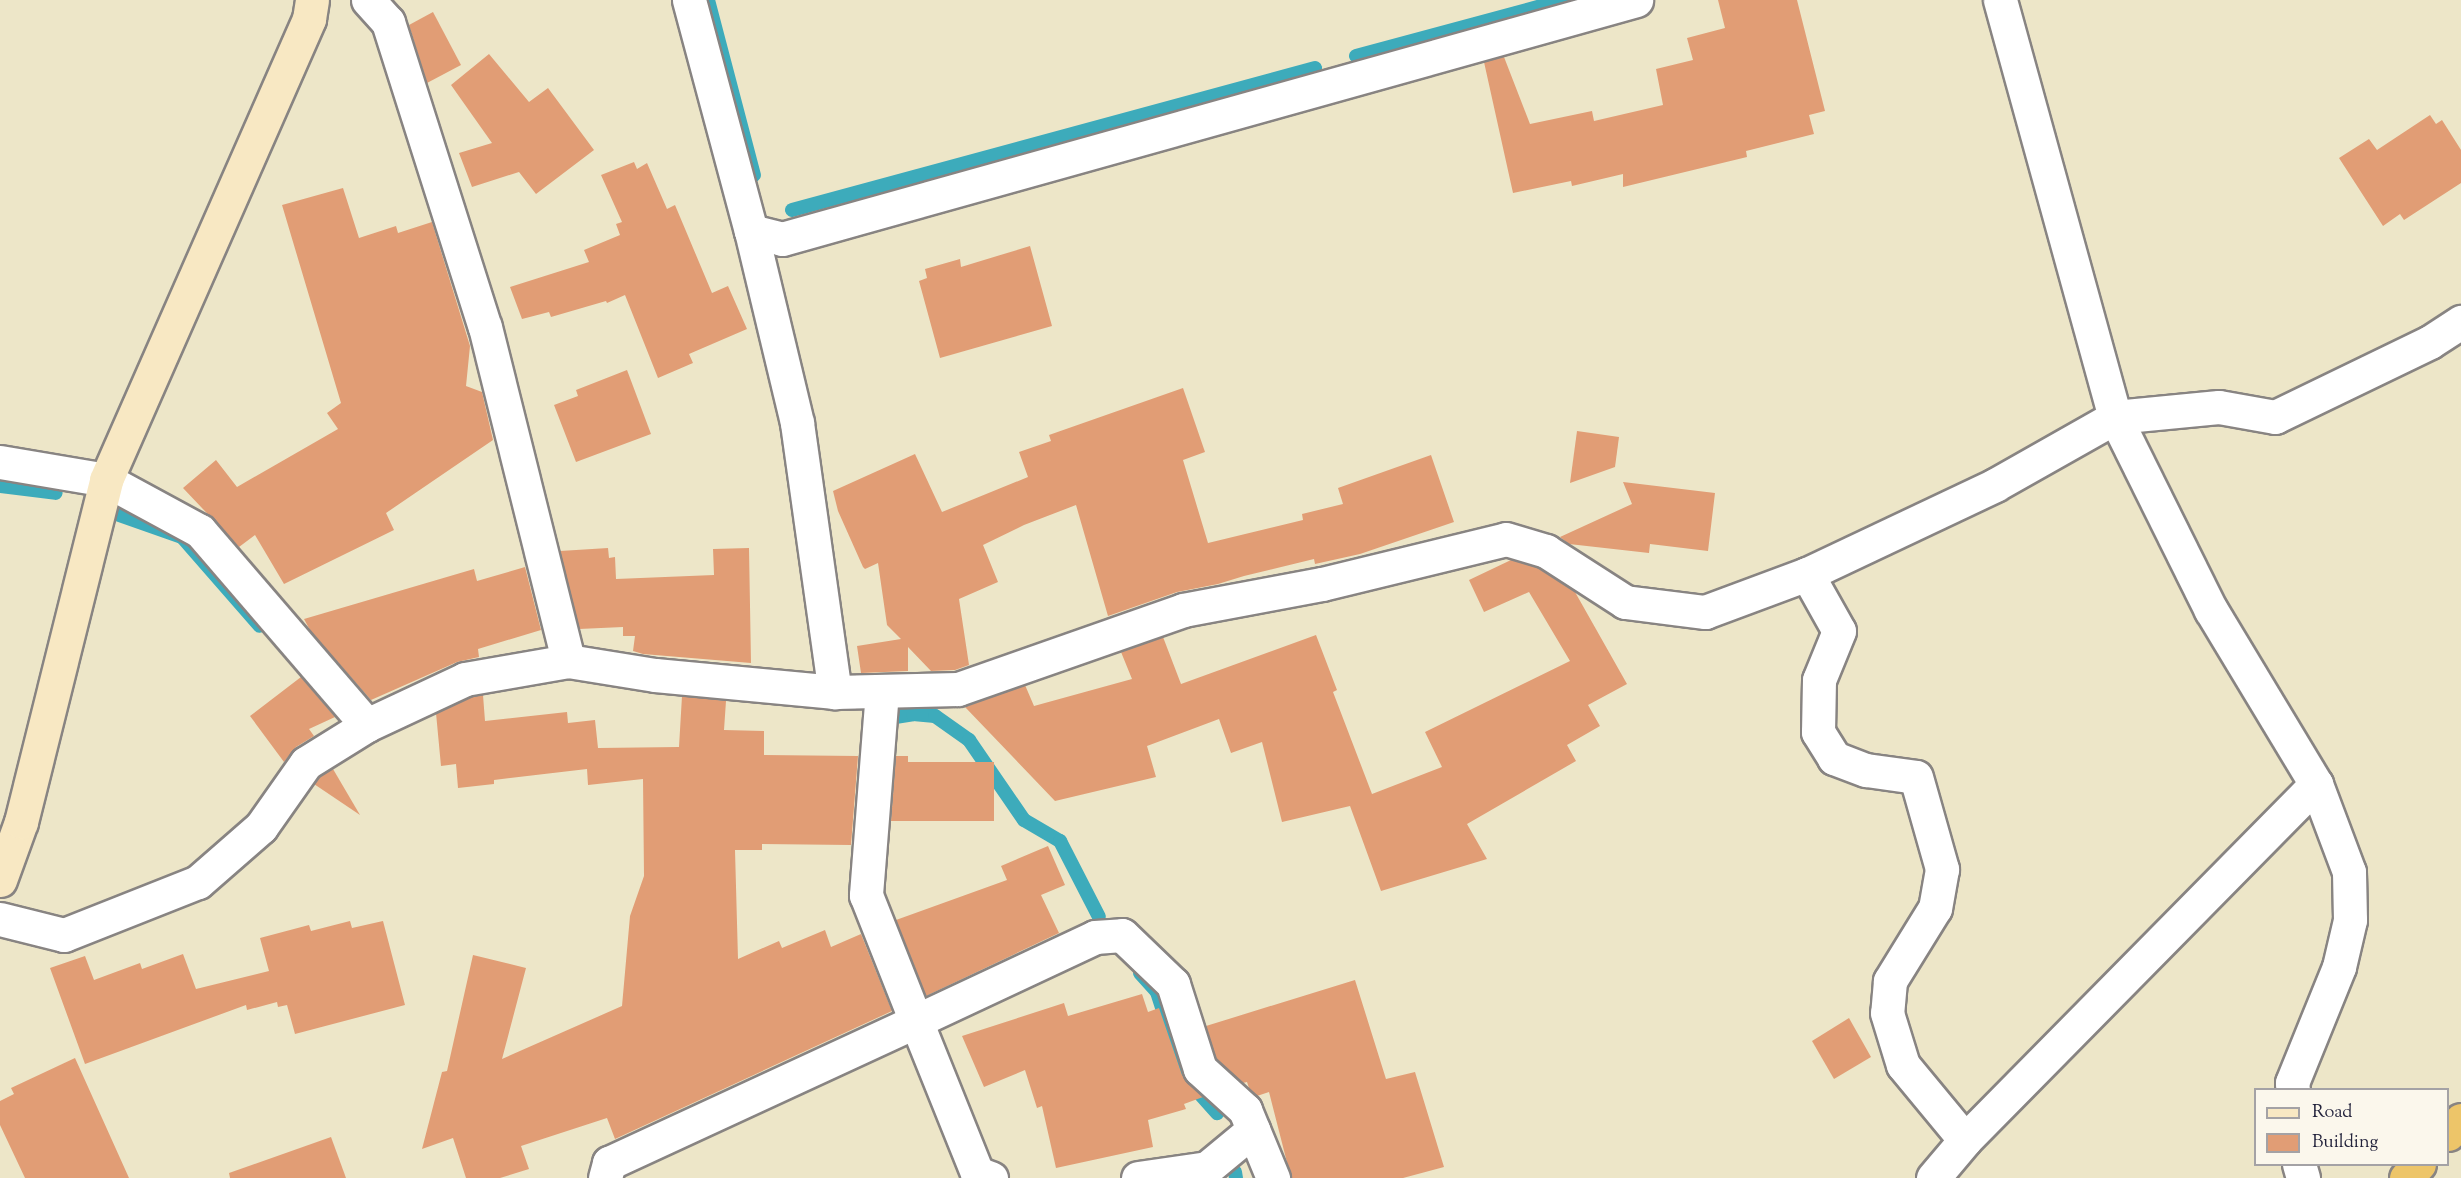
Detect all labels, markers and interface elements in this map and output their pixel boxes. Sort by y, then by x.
legend [2254,1088,2449,1166]
text: Road [2312,1100,2352,1126]
text: Building [2312,1130,2378,1156]

